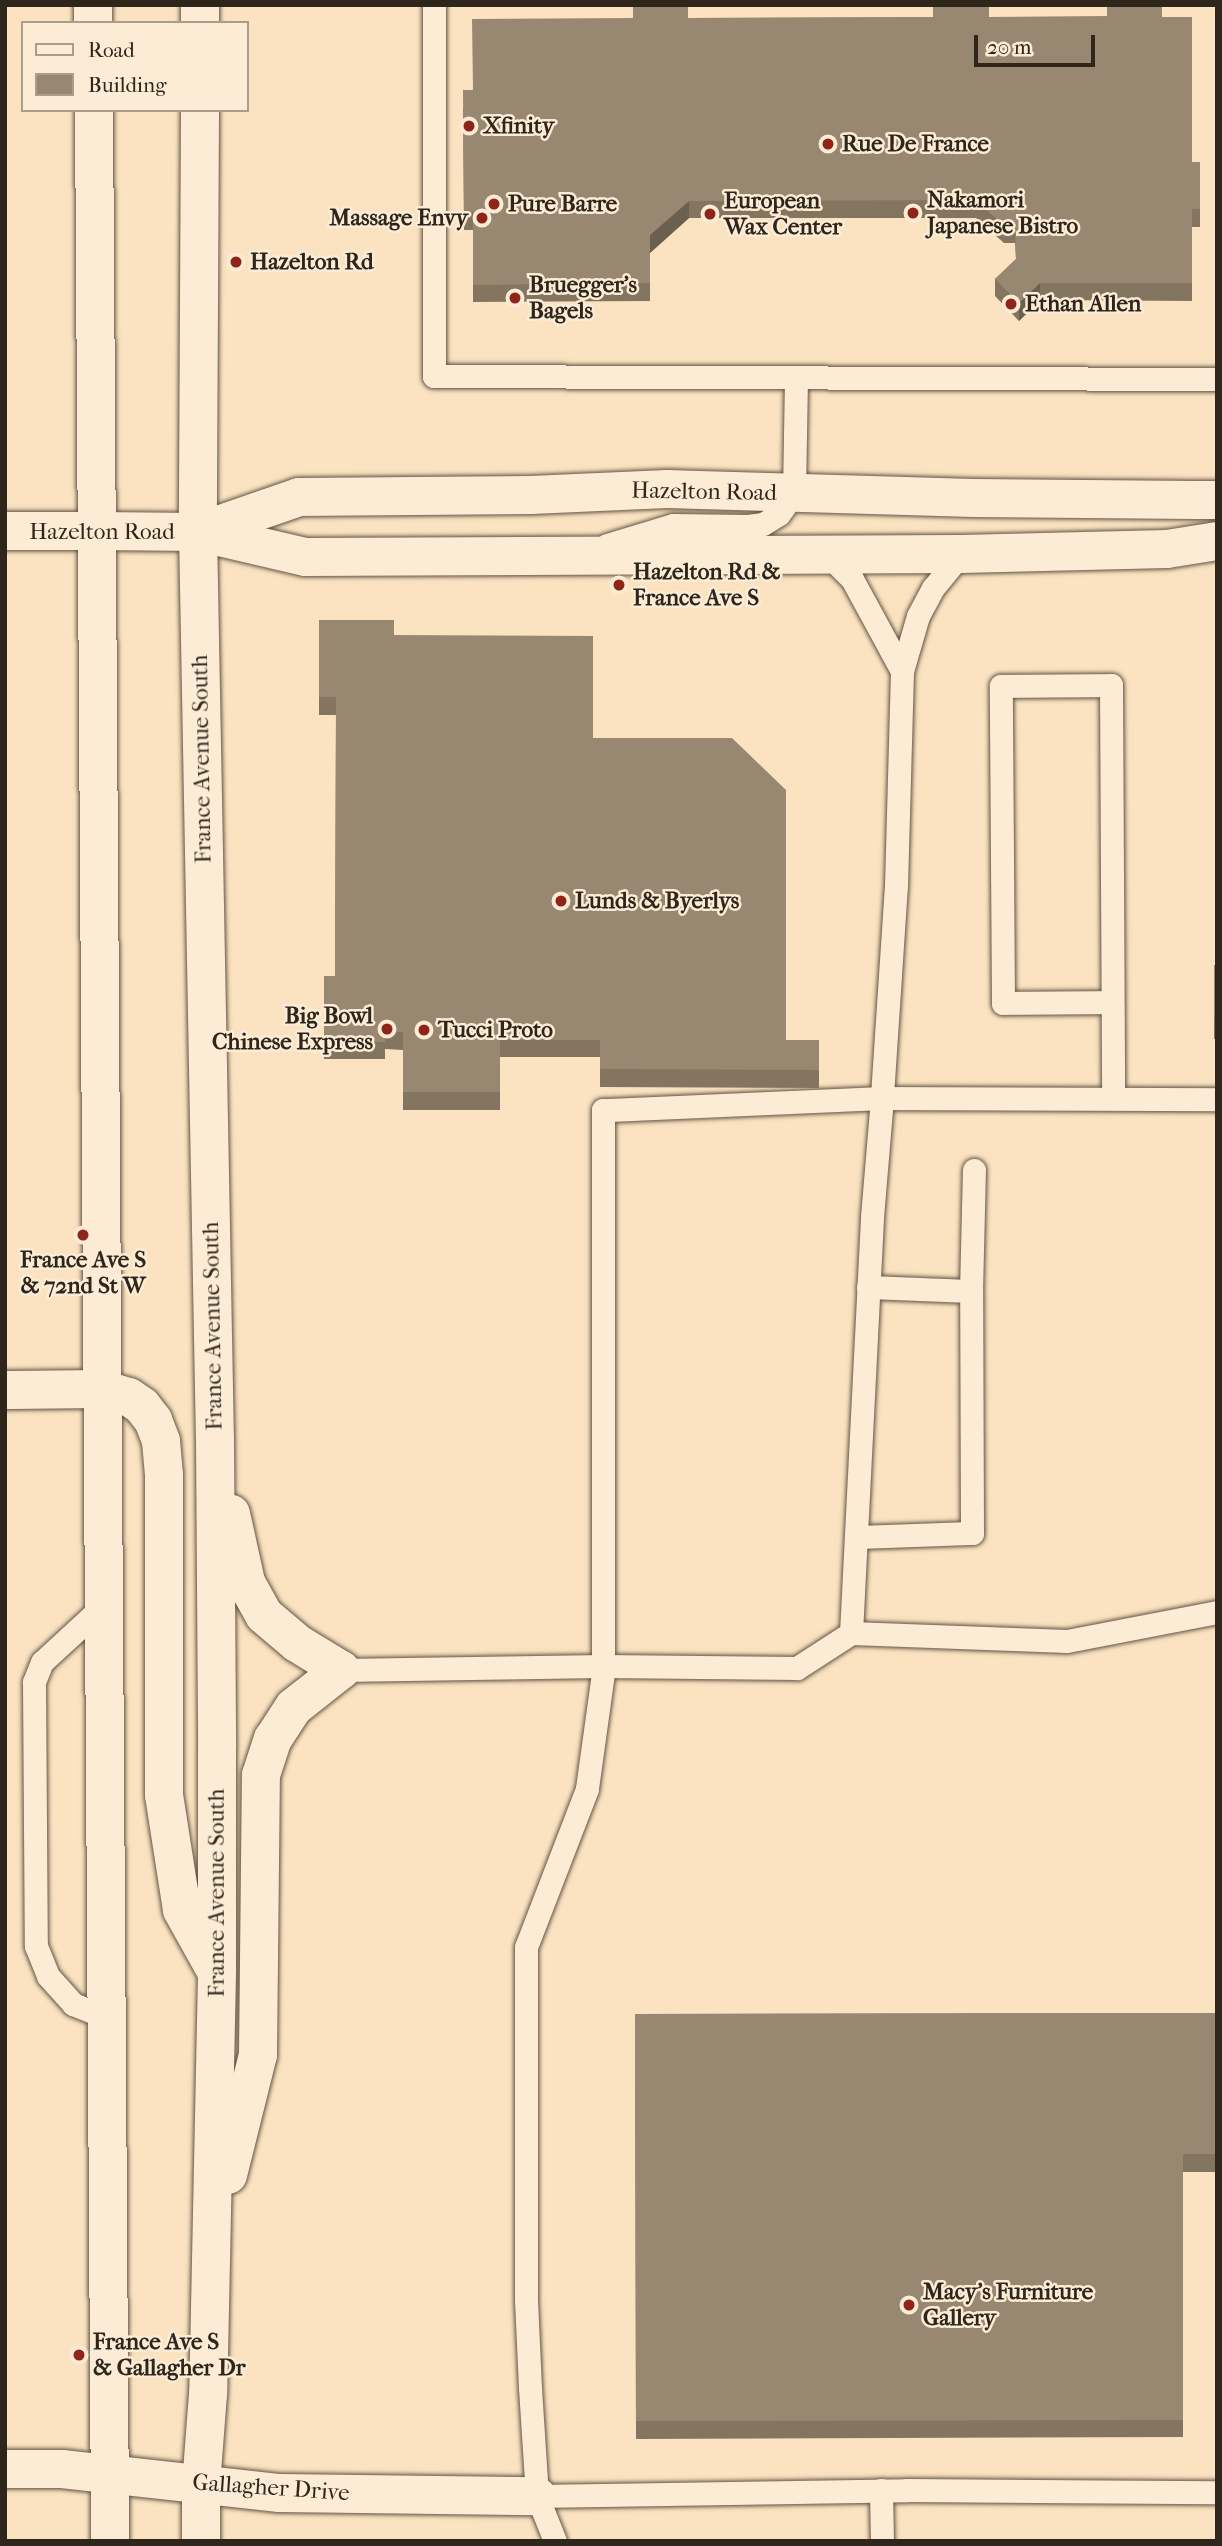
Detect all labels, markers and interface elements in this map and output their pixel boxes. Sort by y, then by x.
legend [21,21,248,112]
scale bar [977,21,1098,65]
text: 20 m [987,35,1031,59]
text: Road [88,38,135,62]
text: Building [88,73,166,97]
place label: Xfinity [483,112,554,140]
marker: Xfinity [461,118,477,134]
place label: Rue De France [842,130,989,158]
marker: Rue De France [820,136,836,152]
place label: Nakamori Japanese Bistro [927,186,1078,240]
place label: European Wax Center [724,187,842,241]
place label: Pure Barre [508,190,617,218]
marker: Pure Barre [486,196,502,212]
place label: Massage Envy [329,204,468,232]
marker: Nakamori Japanese Bistro [905,205,921,221]
marker: European Wax Center [702,206,718,222]
marker: Massage Envy [474,210,490,226]
place label: Hazelton Rd [250,248,374,276]
marker: Hazelton Rd [228,254,244,270]
place label: Bruegger's Bagels [529,271,637,325]
marker: Bruegger's Bagels [507,290,523,306]
place label: Ethan Allen [1025,290,1141,318]
marker: Ethan Allen [1003,296,1019,312]
street label: Hazelton Road [631,477,777,507]
street label: Hazelton Road [29,518,175,546]
place label: Hazelton Rd & France Ave S [633,558,780,612]
marker: Hazelton Rd & France Ave S [611,577,627,593]
street label: France Avenue South [186,654,218,864]
place label: Lunds & Byerlys [575,887,739,915]
marker: Lunds & Byerlys [553,893,569,909]
place label: Big Bowl Chinese Express [212,1002,373,1056]
place label: Tucci Proto [438,1016,553,1044]
marker: Big Bowl Chinese Express [379,1021,395,1037]
marker: Tucci Proto [416,1022,432,1038]
street label: France Avenue South [197,1221,229,1431]
marker: France Ave S & 72nd St W [75,1227,91,1243]
place label: France Ave S & 72nd St W [20,1246,146,1300]
street label: France Avenue South [203,1789,231,1997]
place label: Macy's Furniture Gallery [923,2278,1093,2332]
marker: Macy's Furniture Gallery [901,2297,917,2313]
place label: France Ave S & Gallagher Dr [93,2328,246,2382]
marker: France Ave S & Gallagher Dr [71,2347,87,2363]
street label: Gallagher Drive [191,2469,351,2507]

